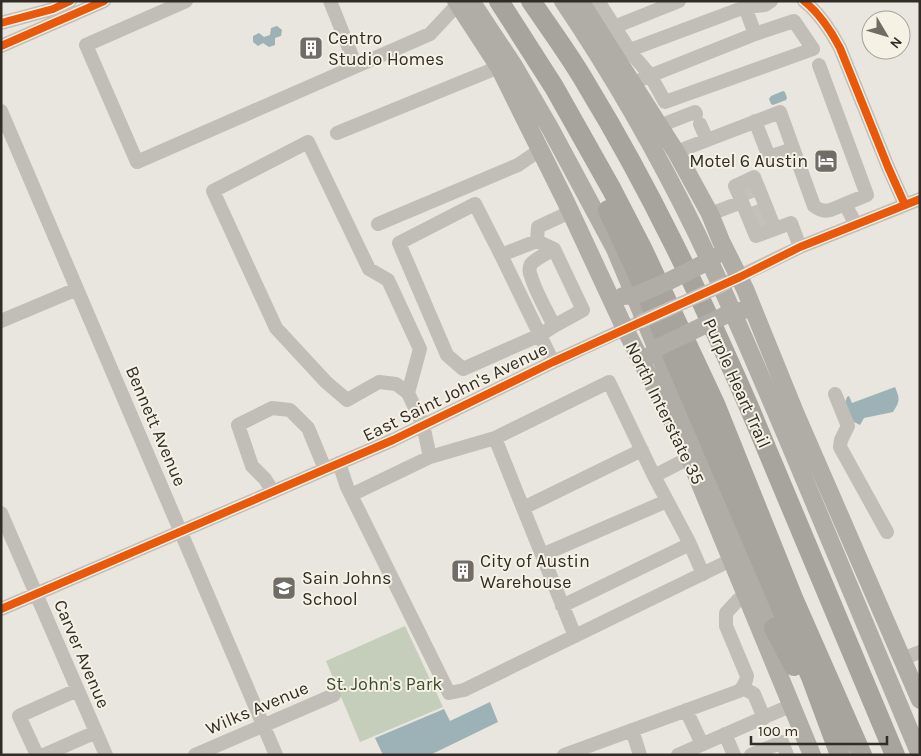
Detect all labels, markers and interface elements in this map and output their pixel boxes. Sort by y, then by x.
north arrow [861,10,911,60]
place label: Centro Studio Homes [328,27,444,70]
text: N [886,34,906,52]
building icon: Centro Studio Homes [298,35,324,61]
hotel icon: Motel 6 Austin [813,148,839,174]
place label: Motel 6 Austin [689,150,808,172]
street label: Purple Heart Trail [699,315,775,451]
street label: East Saint John's Avenue [359,338,551,446]
street label: North Interstate 35 [621,338,709,488]
street label: Bennett Avenue [121,363,191,489]
place label: City of Austin Warehouse [480,550,590,593]
building icon: City of Austin Warehouse [450,558,476,584]
place label: Sain Johns School [302,567,392,610]
school or university icon: Sain Johns School [271,575,297,601]
street label: Carver Avenue [49,596,115,712]
park label: St. John's Park [326,673,442,695]
street label: Wilks Avenue [202,676,312,740]
scale bar [751,714,887,746]
text: 100 m [758,722,798,740]

